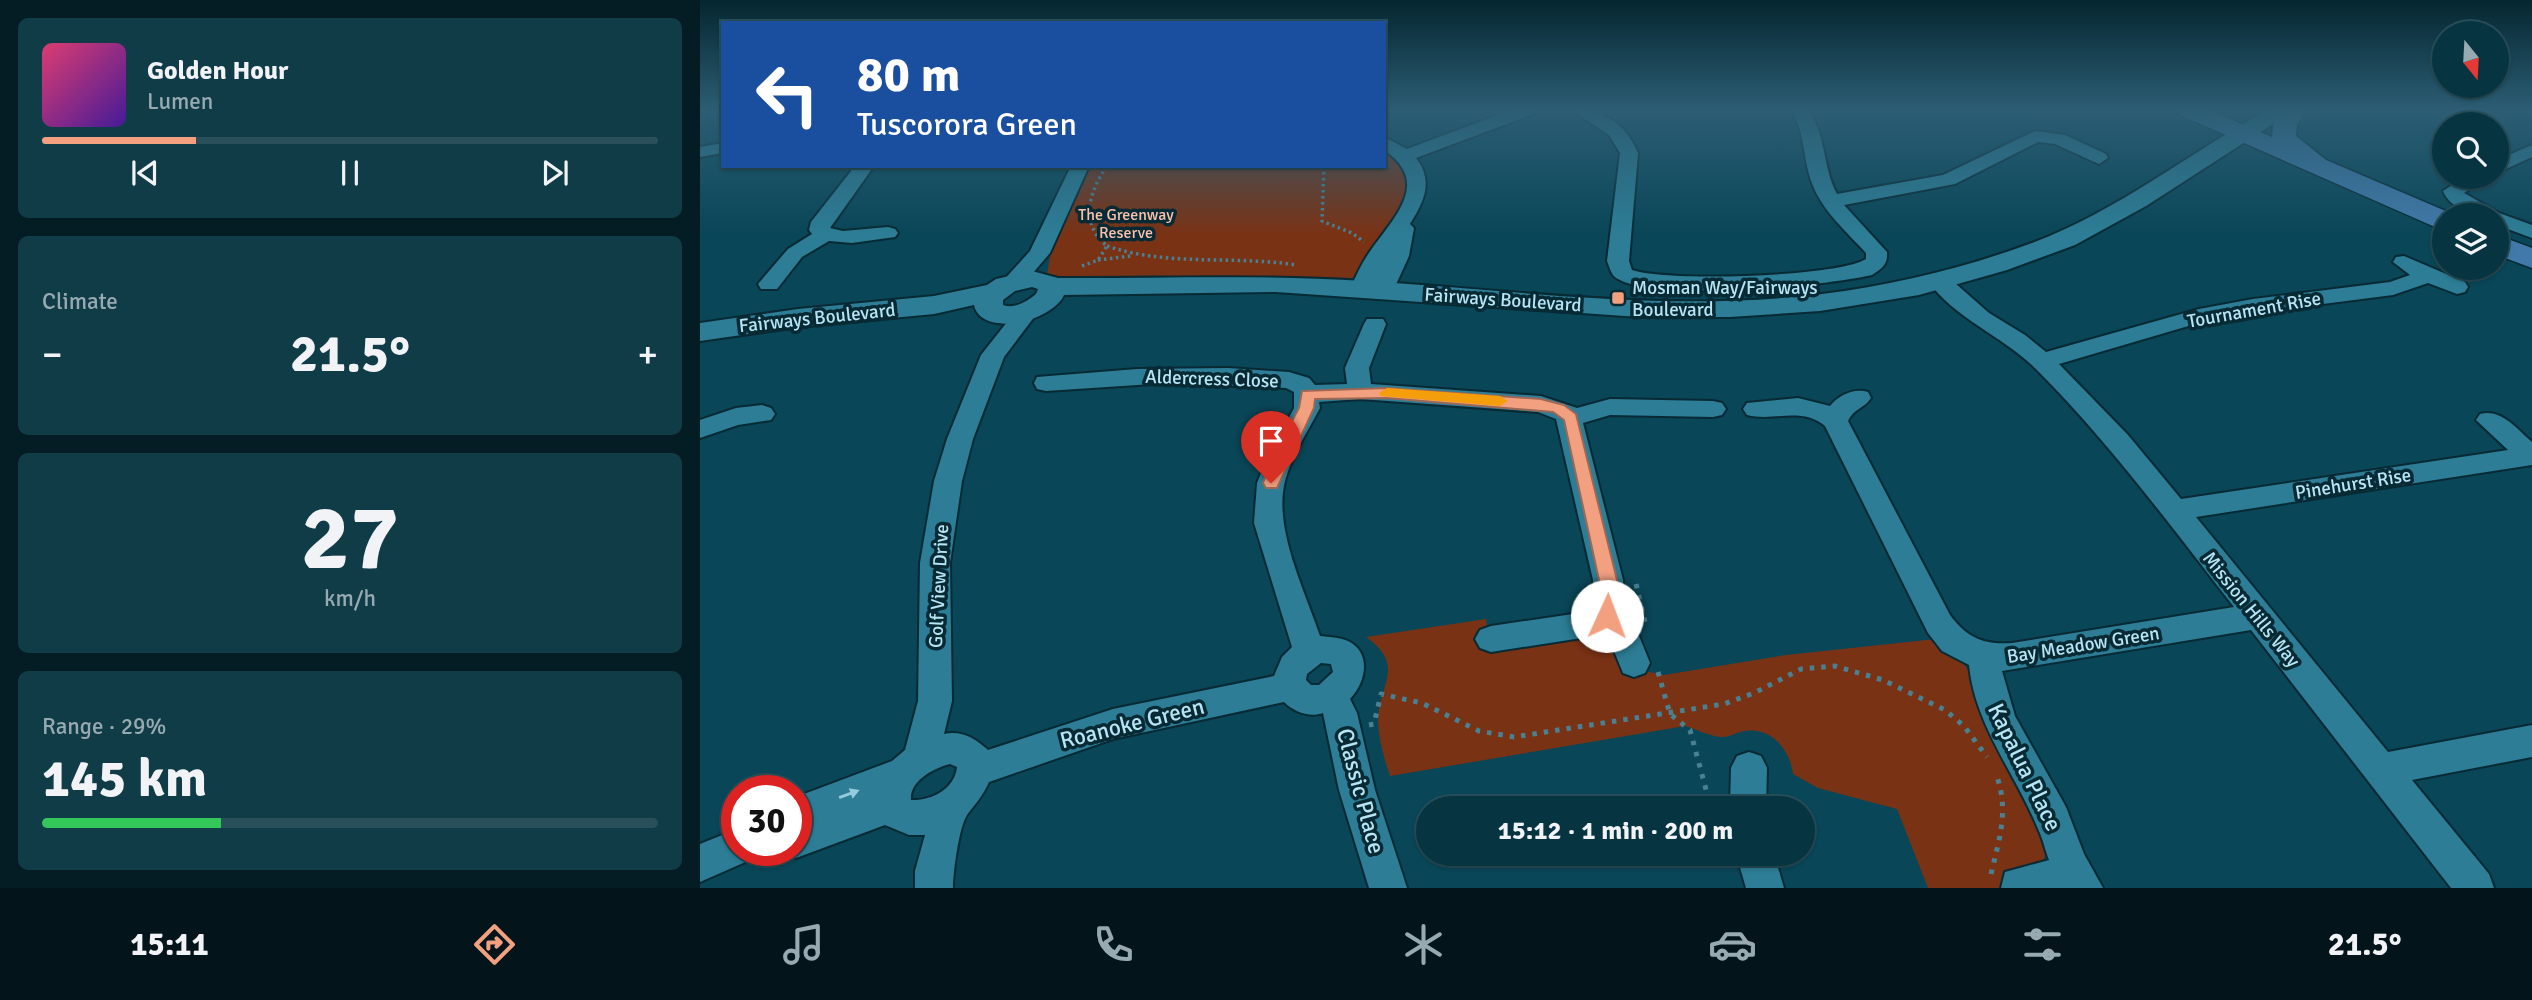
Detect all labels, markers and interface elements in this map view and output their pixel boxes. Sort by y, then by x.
north arrow [2432,21,2510,98]
map controls [2432,21,2509,280]
text: 80 m [857,45,960,105]
icon: left [742,49,833,140]
text: Golden Hour [147,55,288,87]
text: Lumen [147,87,213,116]
text: Tuscorora Green [857,105,1077,144]
button: search [2432,112,2509,189]
icon: previous [126,154,164,192]
icon: pause [331,154,369,192]
icon: next [536,154,574,192]
button: layers [2432,203,2509,280]
park label: The Greenway Reserve [1078,205,1174,243]
place label: Mosman Way/Fairways Boulevard [1632,276,1818,322]
street label: Fairways Boulevard [1424,283,1582,317]
street label: Tournament Rise [2185,286,2323,334]
text: Climate [42,287,118,316]
marker: Mosman Way/Fairways Boulevard [1610,290,1626,306]
street label: Fairways Boulevard [738,298,897,338]
text: 21.5° [290,322,410,386]
text: − [42,331,63,378]
text: + [637,331,658,378]
street label: Aldercress Close [1145,365,1279,393]
pin [1241,411,1301,483]
icon: arrive [1252,422,1290,460]
street label: Pinehurst Rise [2293,463,2413,505]
text: 27 [301,482,399,595]
street label: Golf View Drive [924,524,954,649]
street label: Mission Hills Way [2197,547,2305,672]
position arrow [1570,579,1644,653]
text: km/h [324,584,376,613]
street label: Bay Meadow Green [2005,621,2161,669]
street label: Roanoke Green [1057,692,1207,755]
street label: Kapalua Place [1981,699,2068,836]
text: Range · 29% [42,712,166,741]
street label: Classic Place [1330,725,1391,857]
text: 145 km [42,747,207,811]
speed limit sign: 30 [721,775,812,866]
one-way arrow [838,788,859,799]
text: 15:12 · 1 min · 200 m [1498,815,1733,847]
icon: directions [470,920,519,969]
icon: music [779,920,828,969]
icon: phone [1089,920,1138,969]
icon: climate [1399,920,1448,969]
icon: car [1708,920,1757,969]
icon: filters [2018,920,2067,969]
text: 15:11 [130,925,209,964]
text: 21.5° [2328,925,2402,964]

